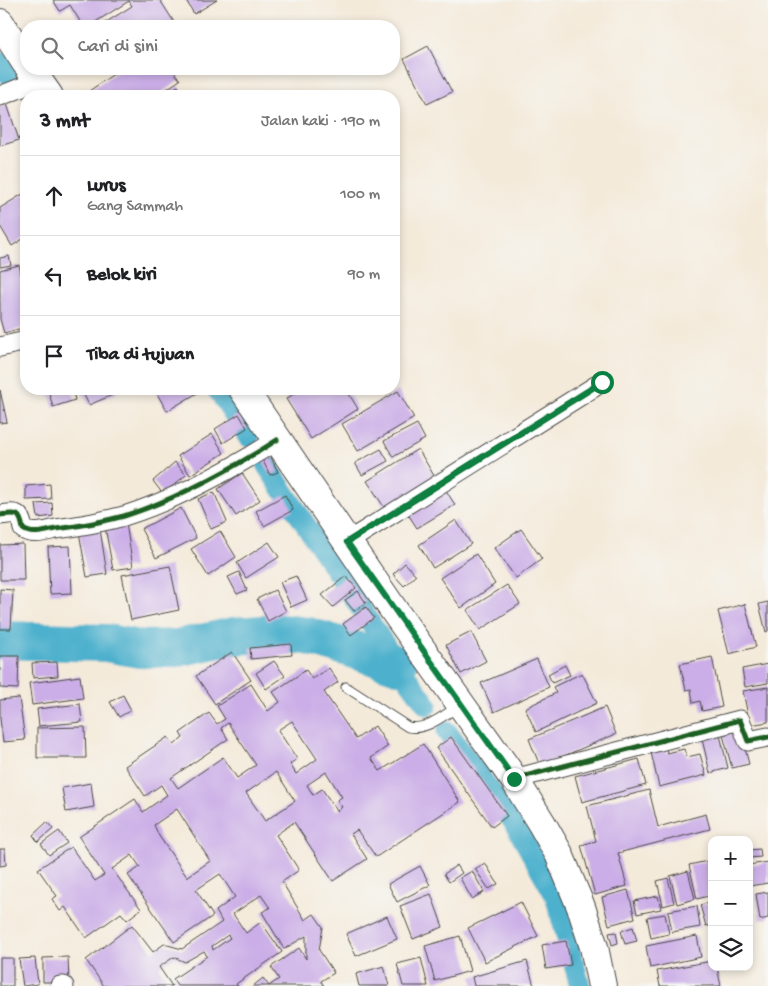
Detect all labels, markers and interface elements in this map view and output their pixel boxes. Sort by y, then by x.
search box [20,20,400,75]
icon: search [38,34,66,62]
text: Cari di sini [78,36,158,59]
text: 3 mnt [40,110,89,135]
text: Jalan kaki · 190 m [261,113,380,132]
text: Lurus [87,175,126,198]
icon: ahead [40,182,68,210]
text: 100 m [340,186,380,205]
text: Gang Sammah [87,198,183,217]
icon: left [40,262,68,290]
text: Belok kiri [87,264,157,287]
text: 90 m [348,266,380,285]
icon: arrive [40,342,68,370]
text: Tiba di tujuan [87,344,194,367]
route start [591,371,614,394]
route end [503,768,526,791]
map controls [708,836,753,971]
button: + [708,836,753,881]
button: − [708,881,753,926]
button: layers [708,926,753,971]

